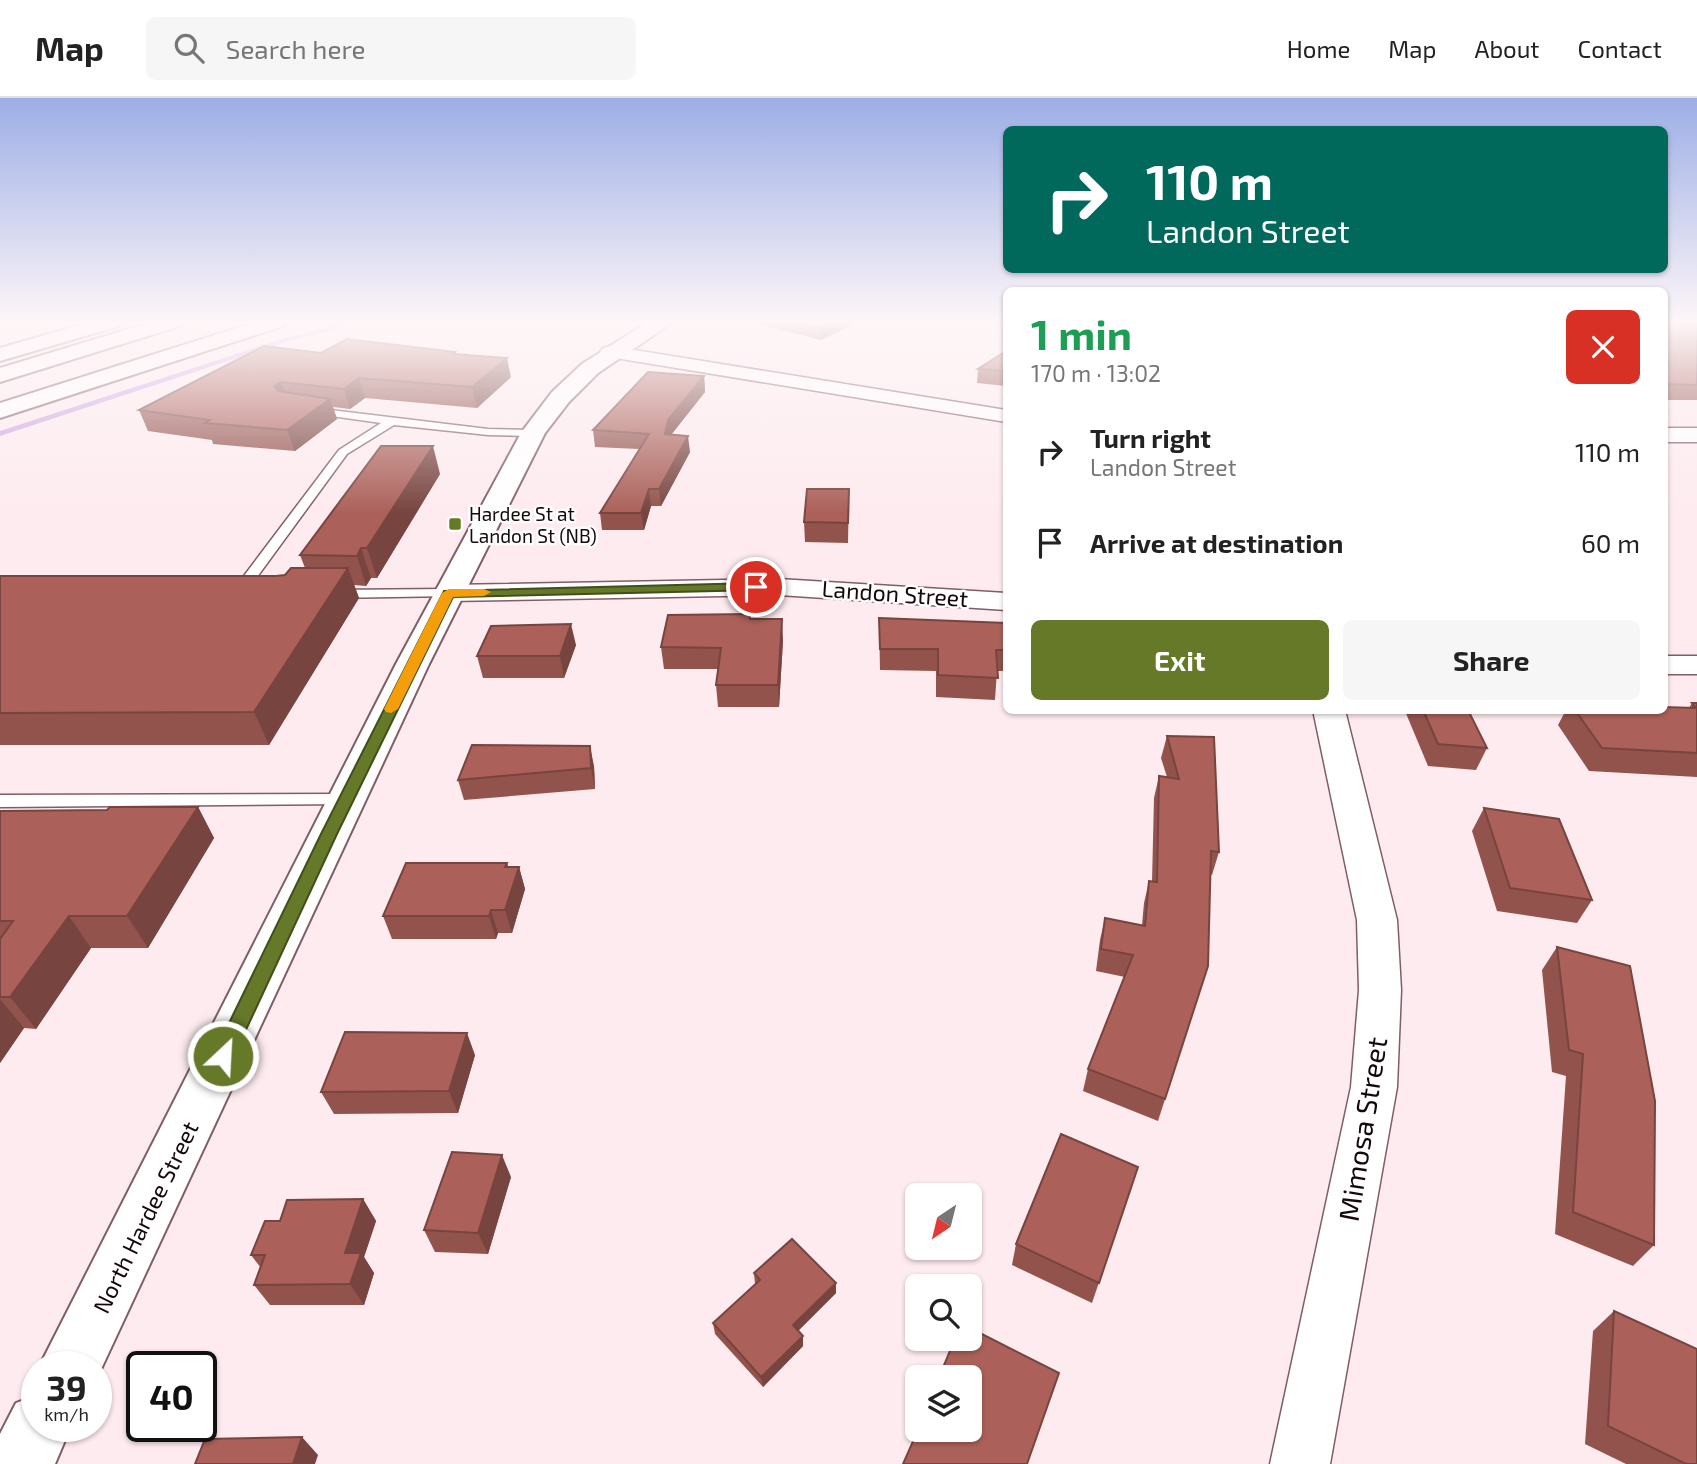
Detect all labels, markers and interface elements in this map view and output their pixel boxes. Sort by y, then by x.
search box [146,17,636,80]
text: Map [35,28,104,68]
icon: search [170,29,208,67]
text: Search here [226,33,365,64]
text: Home [1287,34,1350,63]
text: Map [1388,34,1436,63]
text: About [1474,34,1540,63]
text: Contact [1578,34,1662,63]
text: 110 m [1146,151,1273,210]
icon: right [1031,154,1122,245]
text: Landon Street [1146,211,1350,249]
text: 1 min [1031,308,1132,358]
button: close [1566,310,1640,384]
text: 170 m · 13:02 [1031,359,1161,387]
text: Turn right [1090,422,1211,453]
icon: right [1031,433,1069,471]
text: 110 m [1575,436,1640,467]
text: Landon Street [1090,453,1236,481]
place label: Hardee St at Landon St (NB) [469,502,597,547]
marker: Hardee St at Landon St (NB) [447,516,463,532]
icon: arrive [1031,524,1069,562]
text: Arrive at destination [1090,527,1343,558]
text: 60 m [1581,527,1640,558]
pin [726,557,786,617]
icon: arrive [737,568,775,606]
street label: Landon Street [821,574,969,612]
button: Exit [1031,620,1329,700]
button: Share [1343,620,1640,700]
position arrow [186,1019,260,1093]
street label: Mimosa Street [1331,1035,1393,1223]
street label: North Hardee Street [86,1116,204,1317]
north arrow [905,1183,982,1260]
map controls [905,1183,982,1442]
button: search [905,1274,982,1351]
speed limit sign: 40 [126,1351,217,1442]
button: layers [905,1365,982,1442]
text: 39 [46,1366,87,1408]
text: km/h [44,1403,89,1425]

